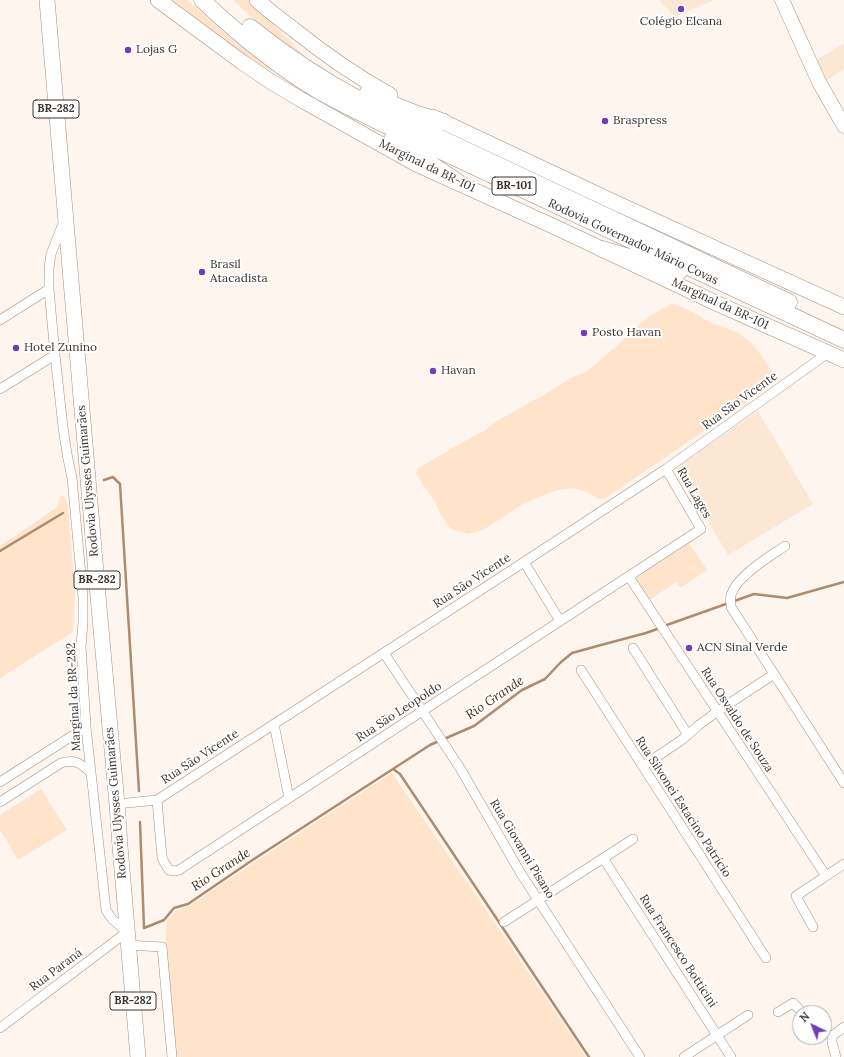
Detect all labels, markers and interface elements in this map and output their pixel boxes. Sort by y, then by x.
marker: Colégio Elcana [676,4,686,14]
place label: Colégio Elcana [640,15,722,29]
place label: Lojas G [136,43,177,57]
marker: Lojas G [123,45,133,55]
road number: BR-282 [33,100,79,118]
place label: Braspress [613,114,667,128]
marker: Braspress [600,116,610,126]
street label: Marginal da BR-101 [376,136,478,196]
road number: BR-101 [492,177,536,195]
street label: Rodovia Governador Mário Covas [546,196,720,288]
place label: Brasil Atacadista [210,258,268,286]
marker: Brasil Atacadista [197,267,207,277]
street label: Marginal da BR-101 [669,275,771,333]
place label: Posto Havan [592,326,661,340]
marker: Posto Havan [579,328,589,338]
place label: Hotel Zunino [24,341,97,355]
marker: Hotel Zunino [11,343,21,353]
place label: Havan [441,364,476,378]
marker: Havan [428,366,438,376]
street label: Rua São Vicente [700,369,780,433]
street label: Rodovia Ulysses Guimarães [74,405,102,557]
street label: Rua Lages [674,465,714,521]
street label: Rua São Vicente [431,551,513,611]
road number: BR-282 [74,571,120,589]
place label: ACN Sinal Verde [697,641,788,655]
street label: Marginal da BR-282 [64,642,84,752]
marker: ACN Sinal Verde [684,643,694,653]
street label: Rua Osvaldo de Souza [698,665,776,775]
water label: Rio Grande [463,673,527,723]
street label: Rua São Leopoldo [353,679,445,745]
street label: Rodovia Ulysses Guimarães [102,727,130,879]
street label: Rua São Vicente [159,727,241,787]
street label: Rua Silvonei Estacino Patrício [632,734,734,880]
street label: Rua Giovanni Pisano [487,797,557,901]
water label: Rio Grande [189,845,253,895]
street label: Rua Francesco Botticini [636,892,720,1010]
street label: Rua Paraná [27,946,85,994]
road number: BR-282 [110,992,156,1010]
north arrow [792,1005,832,1045]
text: N [797,1009,812,1025]

